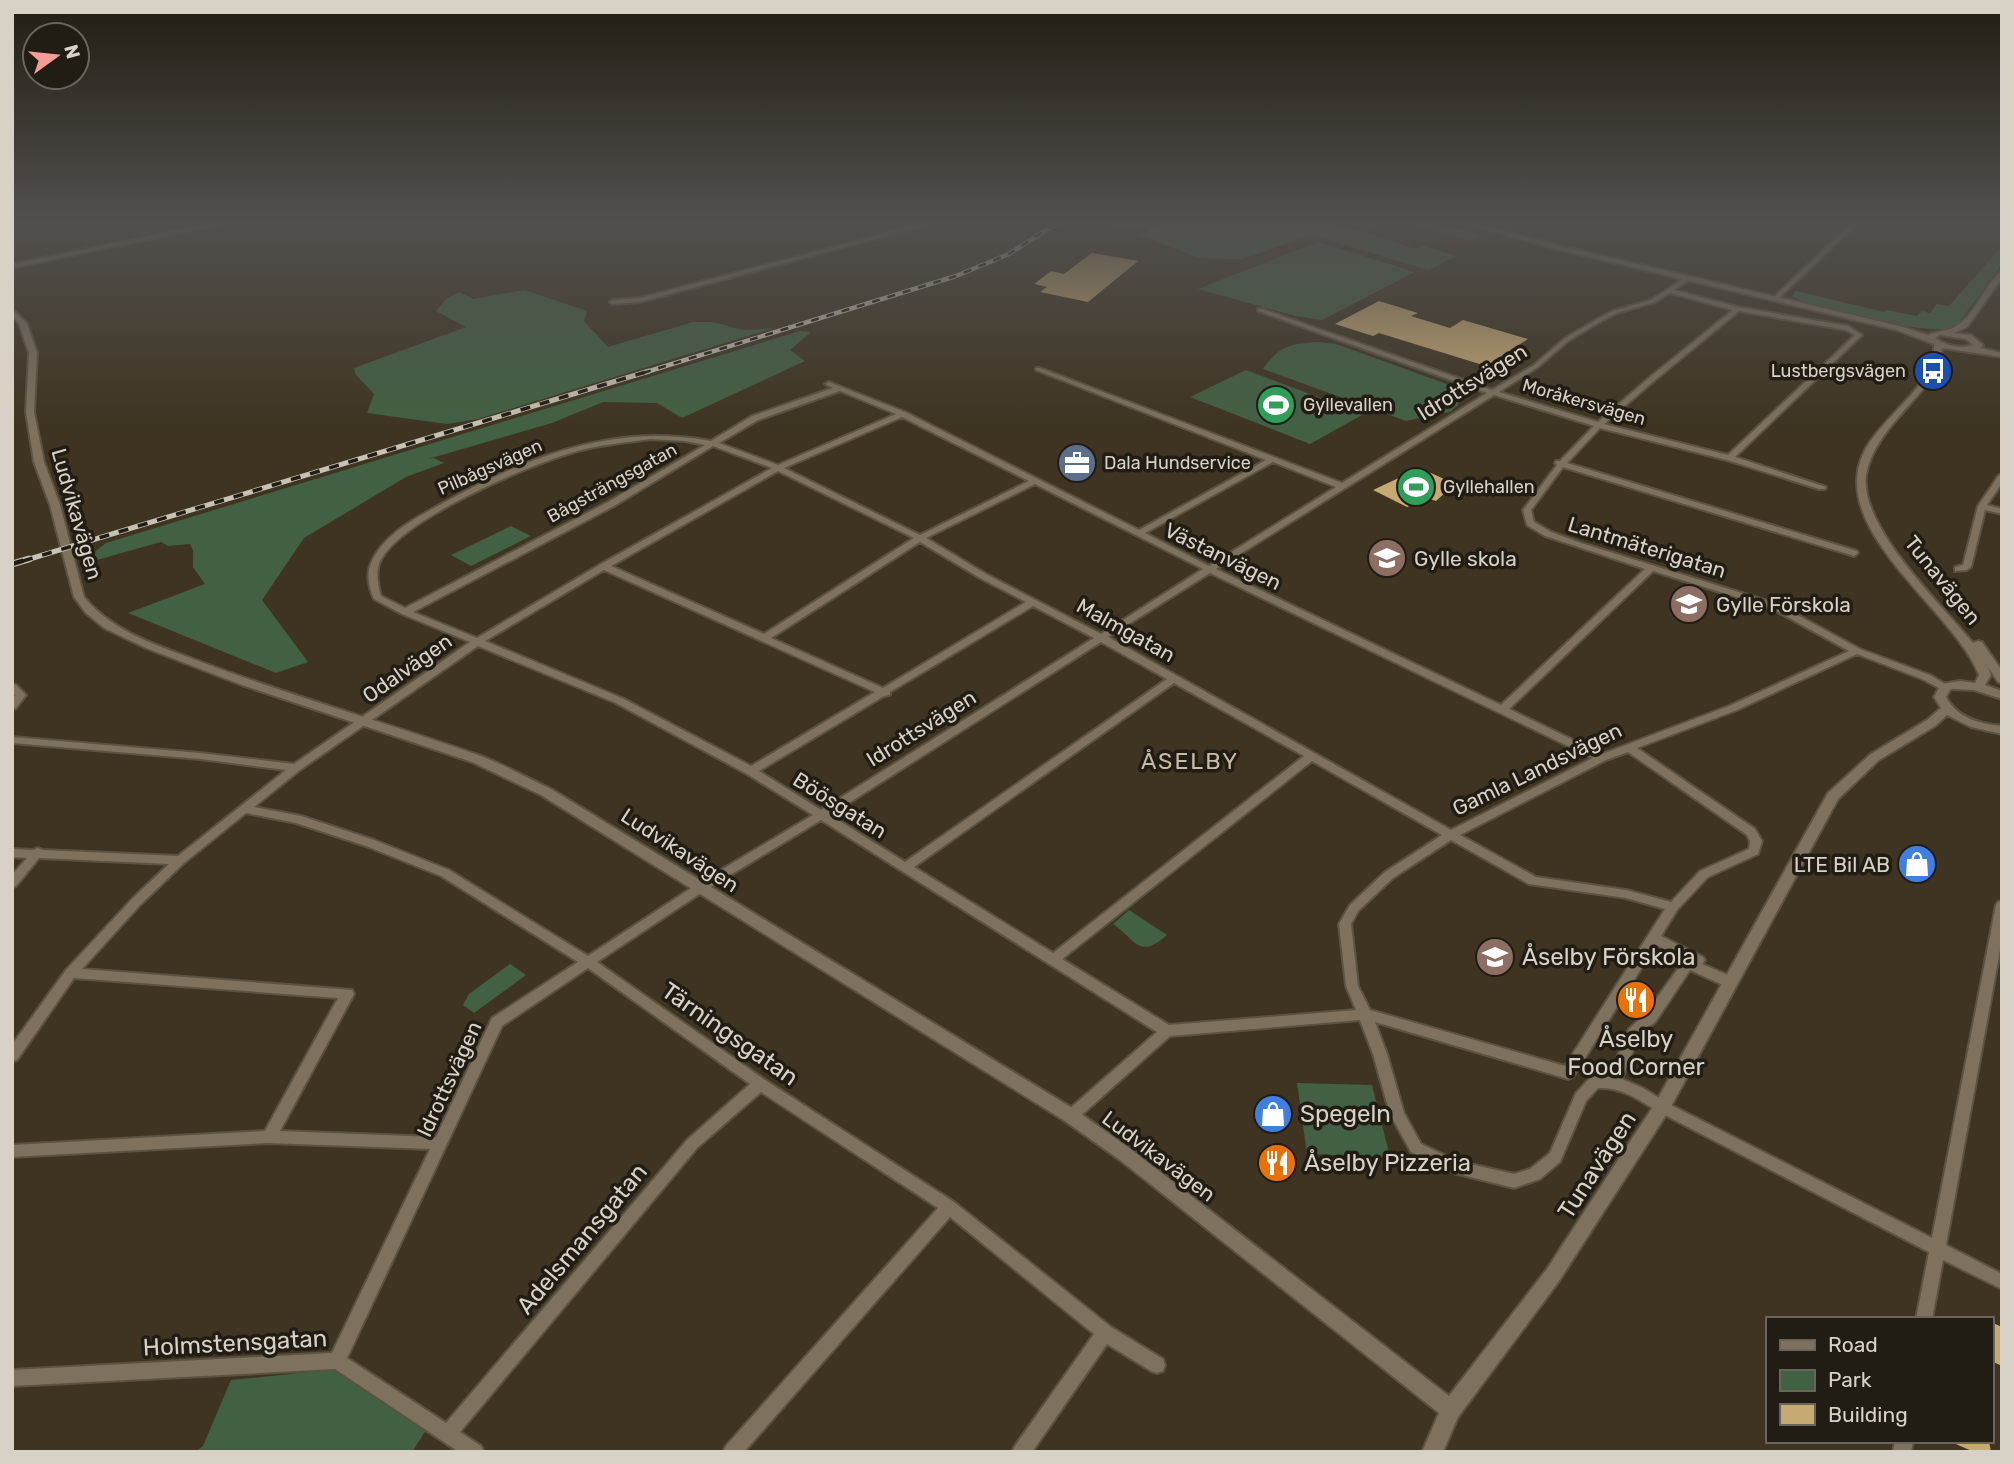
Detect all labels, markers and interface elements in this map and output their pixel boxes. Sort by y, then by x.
north arrow [21,21,91,91]
text: N [59,42,85,61]
street label: Idrottsvägen [1413,338,1531,426]
bus stop icon: Lustbergsvägen [1912,350,1954,392]
place label: Lustbergsvägen [1771,360,1906,382]
street label: Moråkersvägen [1520,374,1648,430]
sports icon: Gyllevallen [1255,384,1297,426]
place label: Gyllevallen [1303,394,1393,416]
street label: Pilbågsvägen [434,434,546,500]
street label: Bågsträngsgatan [543,438,681,528]
office icon: Dala Hundservice [1056,442,1098,484]
street label: Ludvikavägen [46,446,108,582]
place label: Dala Hundservice [1104,452,1251,474]
sports icon: Gyllehallen [1395,466,1437,508]
place label: Gyllehallen [1443,476,1535,498]
street label: Lantmäterigatan [1565,511,1729,583]
street label: Västanvägen [1160,517,1286,595]
street label: Tunavägen [1900,531,1986,629]
school or university icon: Gylle skola [1366,537,1408,579]
place label: Gylle skola [1414,546,1517,571]
school or university icon: Gylle Förskola [1668,583,1710,625]
place label: Gylle Förskola [1716,592,1851,617]
street label: Malmgatan [1072,593,1180,667]
street label: Odalvägen [358,628,456,708]
street label: Idrottsvägen [862,684,980,772]
street label: Gamla Landsvägen [1448,717,1626,821]
district label: ÅSELBY [1141,747,1239,775]
street label: Böösgatan [789,766,891,844]
street label: Ludvikavägen [617,803,743,897]
shop icon: LTE Bil AB [1896,843,1938,885]
place label: LTE Bil AB [1794,852,1890,877]
school or university icon: Åselby Förskola [1474,936,1516,978]
place label: Åselby Förskola [1522,943,1695,971]
street label: Tärningsgatan [656,977,804,1091]
restaurant icon: Åselby Food Corner [1615,979,1657,1021]
street label: Idrottsvägen [411,1017,487,1141]
place label: Åselby Food Corner [1567,1025,1705,1081]
shop icon: Spegeln [1252,1093,1294,1135]
place label: Spegeln [1300,1100,1391,1128]
street label: Ludvikavägen [1098,1105,1220,1207]
street label: Tunavägen [1552,1106,1642,1224]
restaurant icon: Åselby Pizzeria [1256,1142,1298,1184]
place label: Åselby Pizzeria [1304,1149,1471,1177]
street label: Adelsmansgatan [511,1158,653,1320]
legend [1766,1317,1993,1443]
street label: Holmstensgatan [142,1324,328,1362]
text: Road [1828,1332,1878,1357]
text: Park [1828,1367,1872,1392]
text: Building [1828,1402,1908,1427]

